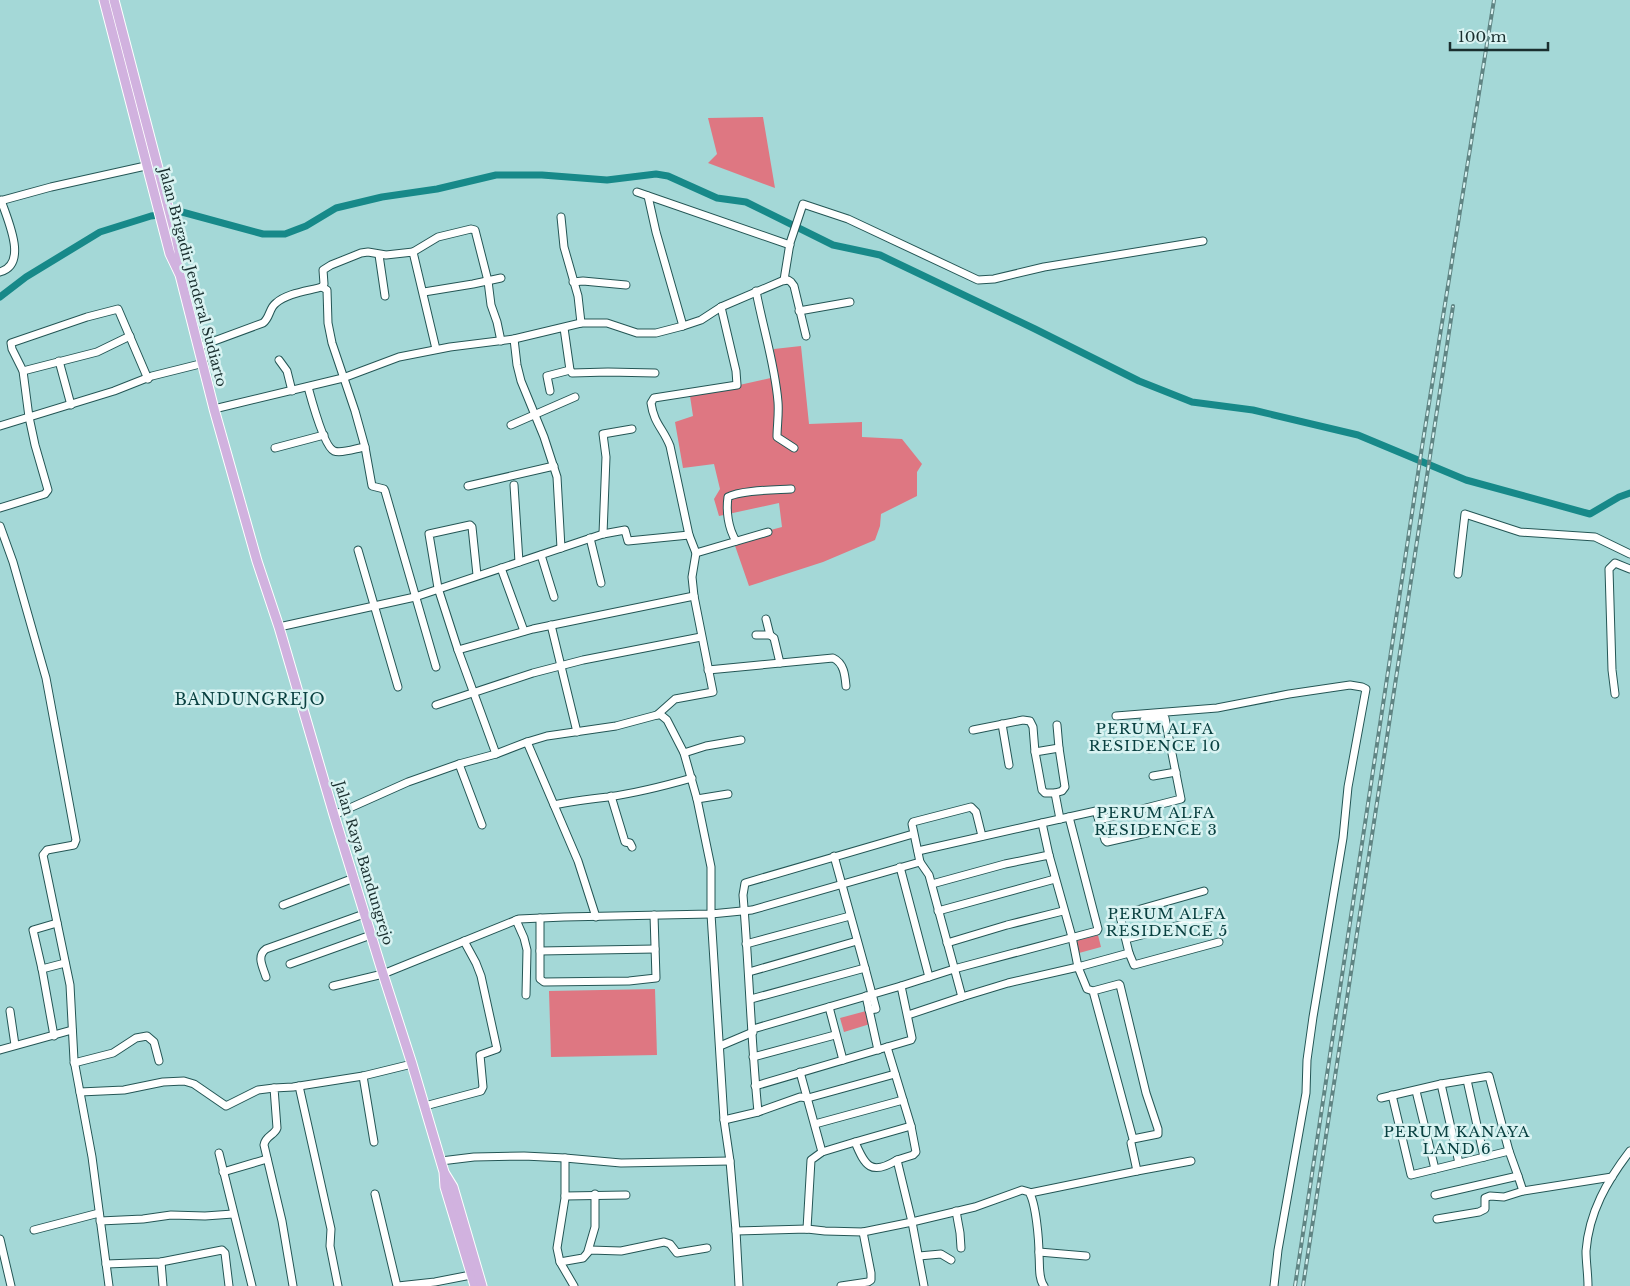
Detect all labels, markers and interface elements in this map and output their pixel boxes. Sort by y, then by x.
scale bar [1450,20,1548,52]
text: 100 m [1458,27,1507,46]
street label: Jalan Brigadir Jenderal Sudiarto [154,163,231,389]
district label: BANDUNGREJO [174,689,326,709]
district label: PERUM ALFA RESIDENCE 10 [1089,719,1221,755]
street label: Jalan Raya Bandungrejo [330,777,398,947]
district label: PERUM ALFA RESIDENCE 3 [1094,803,1218,839]
district label: PERUM ALFA RESIDENCE 5 [1106,904,1228,940]
district label: PERUM KANAYA LAND 6 [1384,1122,1530,1158]

